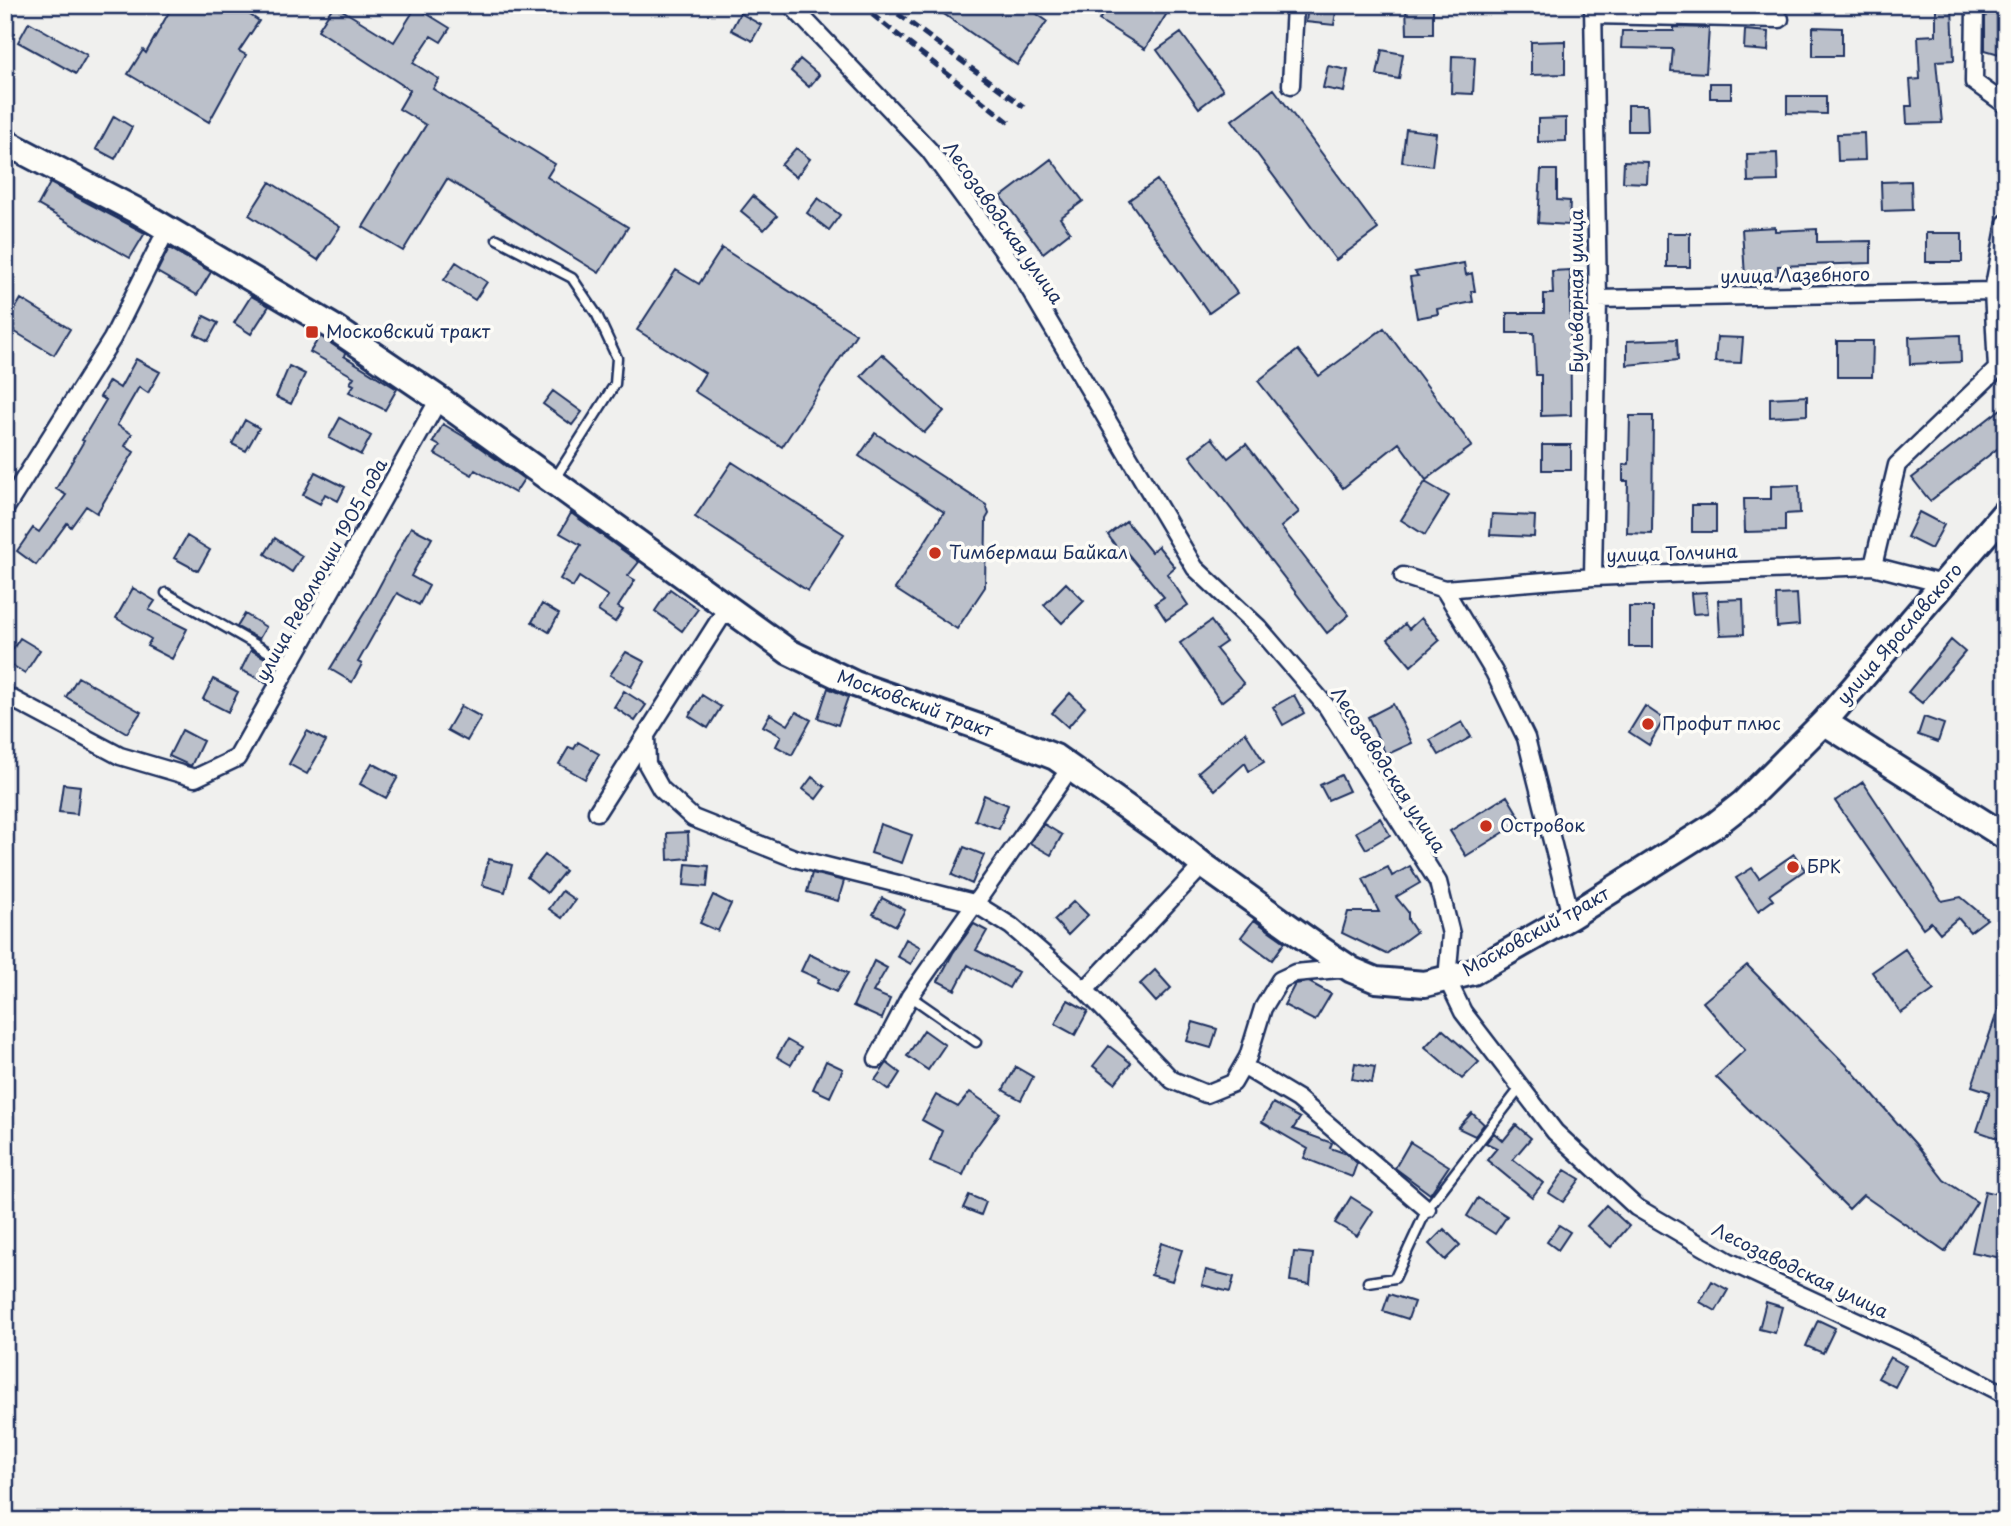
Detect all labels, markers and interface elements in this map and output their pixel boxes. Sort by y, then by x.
street label: Лесозаводская улица [938,135,1071,310]
street label: Бульварная улица [1562,208,1589,373]
street label: улица Лазебного [1720,260,1870,289]
place label: Московский тракт [326,317,491,344]
marker: Московский тракт [304,324,320,340]
street label: улица Революции 1905 года [248,452,394,685]
street label: улица Толчина [1606,537,1739,568]
place label: Тимбермаш Байкал [949,538,1128,565]
marker: Тимбермаш Байкал [927,545,943,561]
street label: улица Ярославского [1830,556,1968,710]
street label: Московский тракт [834,662,998,744]
street label: Лесозаводская улица [1325,681,1454,858]
place label: Профит плюс [1662,709,1781,736]
marker: Профит плюс [1640,716,1656,732]
place label: Островок [1500,811,1585,838]
marker: Островок [1478,818,1494,834]
place label: БРК [1807,852,1841,879]
marker: БРК [1785,859,1801,875]
street label: Московский тракт [1457,879,1614,982]
street label: Лесозаводская улица [1708,1215,1894,1324]

